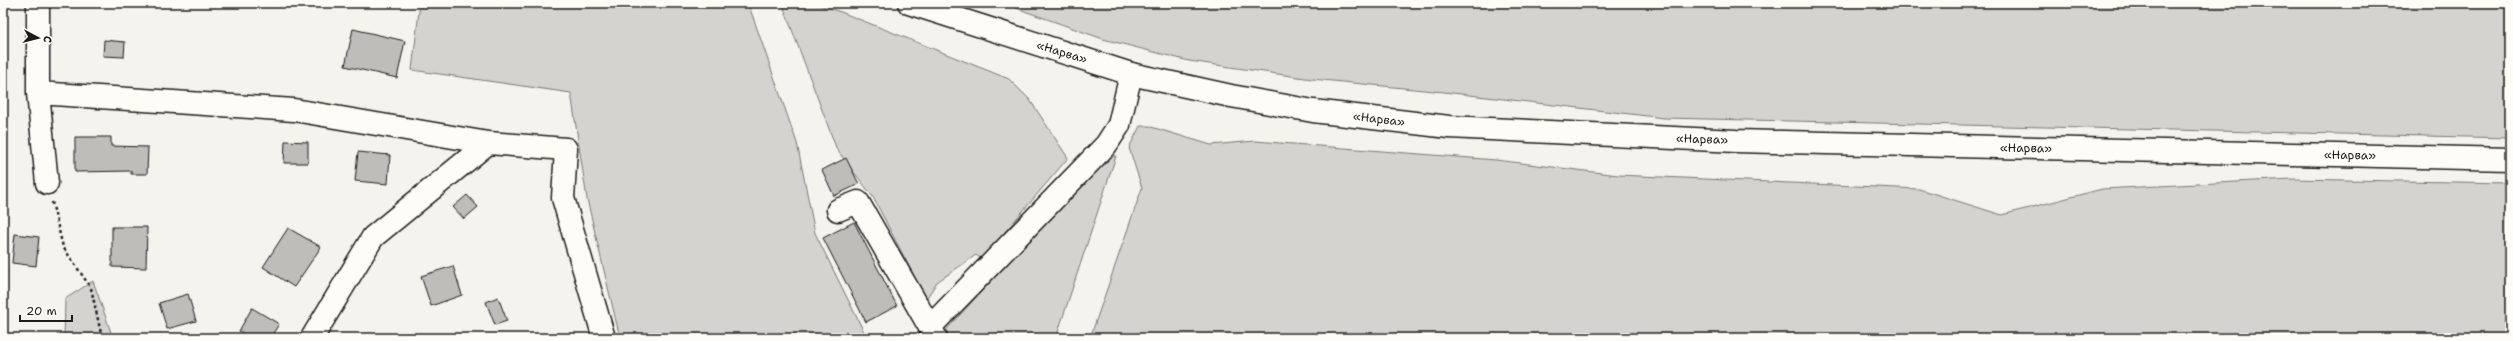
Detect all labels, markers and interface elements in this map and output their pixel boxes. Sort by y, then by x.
north arrow [18,18,58,58]
text: С [40,35,55,44]
street label: «Нарва» [1035,37,1089,67]
street label: «Нарва» [1352,108,1406,130]
street label: «Нарва» [1676,130,1729,148]
street label: «Нарва» [2000,140,2052,156]
street label: «Нарва» [2324,147,2376,163]
scale bar [20,297,72,323]
text: 20 m [26,303,57,319]

